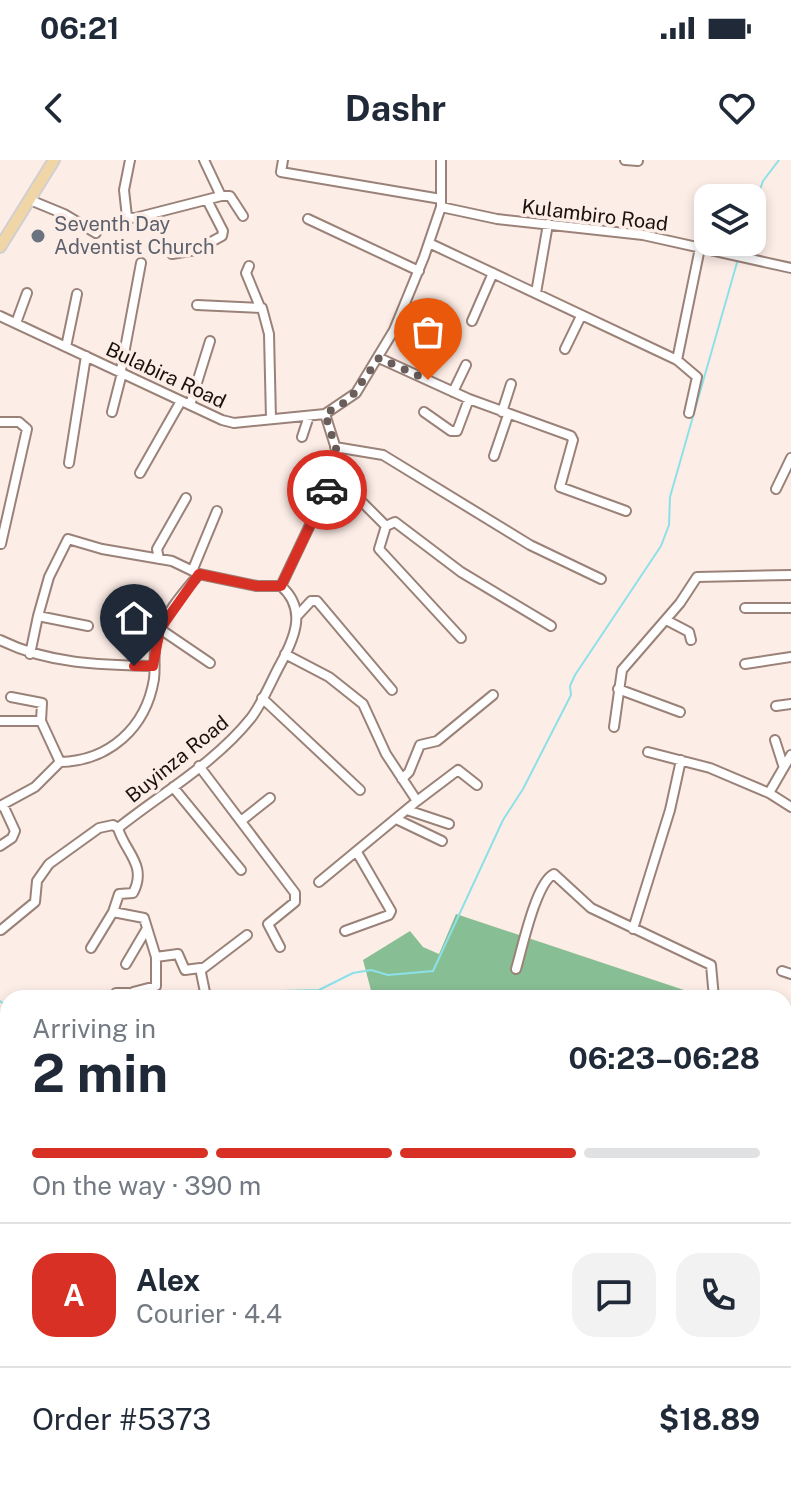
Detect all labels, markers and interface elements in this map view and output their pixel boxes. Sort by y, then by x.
text: 06:21 [40,10,120,46]
icon: back [32,86,76,130]
icon: heart [715,86,759,130]
text: Dashr [345,87,446,129]
map controls [694,184,766,256]
button: layers [694,184,766,256]
street label: Kulambiro Road [521,194,669,236]
place label: Seventh Day Adventist Church [54,212,214,259]
marker: Seventh Day Adventist Church [29,227,47,245]
pin [394,298,462,380]
icon: bag [406,310,450,354]
street label: Bulabira Road [102,337,230,413]
courier [287,450,367,530]
icon: car [305,468,349,512]
pin [100,584,168,666]
icon: home [112,596,156,640]
street label: Buyinza Road [121,710,233,808]
text: Arriving in [32,1013,156,1044]
text: 06:23–06:28 [569,1040,760,1076]
text: 2 min [32,1043,168,1104]
text: On the way · 390 m [32,1170,261,1201]
button: chat [572,1253,656,1337]
button: phone [676,1253,760,1337]
text: Alex [136,1262,200,1298]
text: A [63,1277,85,1313]
text: Courier · 4.4 [136,1298,282,1329]
text: Order #5373 [32,1401,211,1437]
text: $18.89 [659,1401,760,1437]

